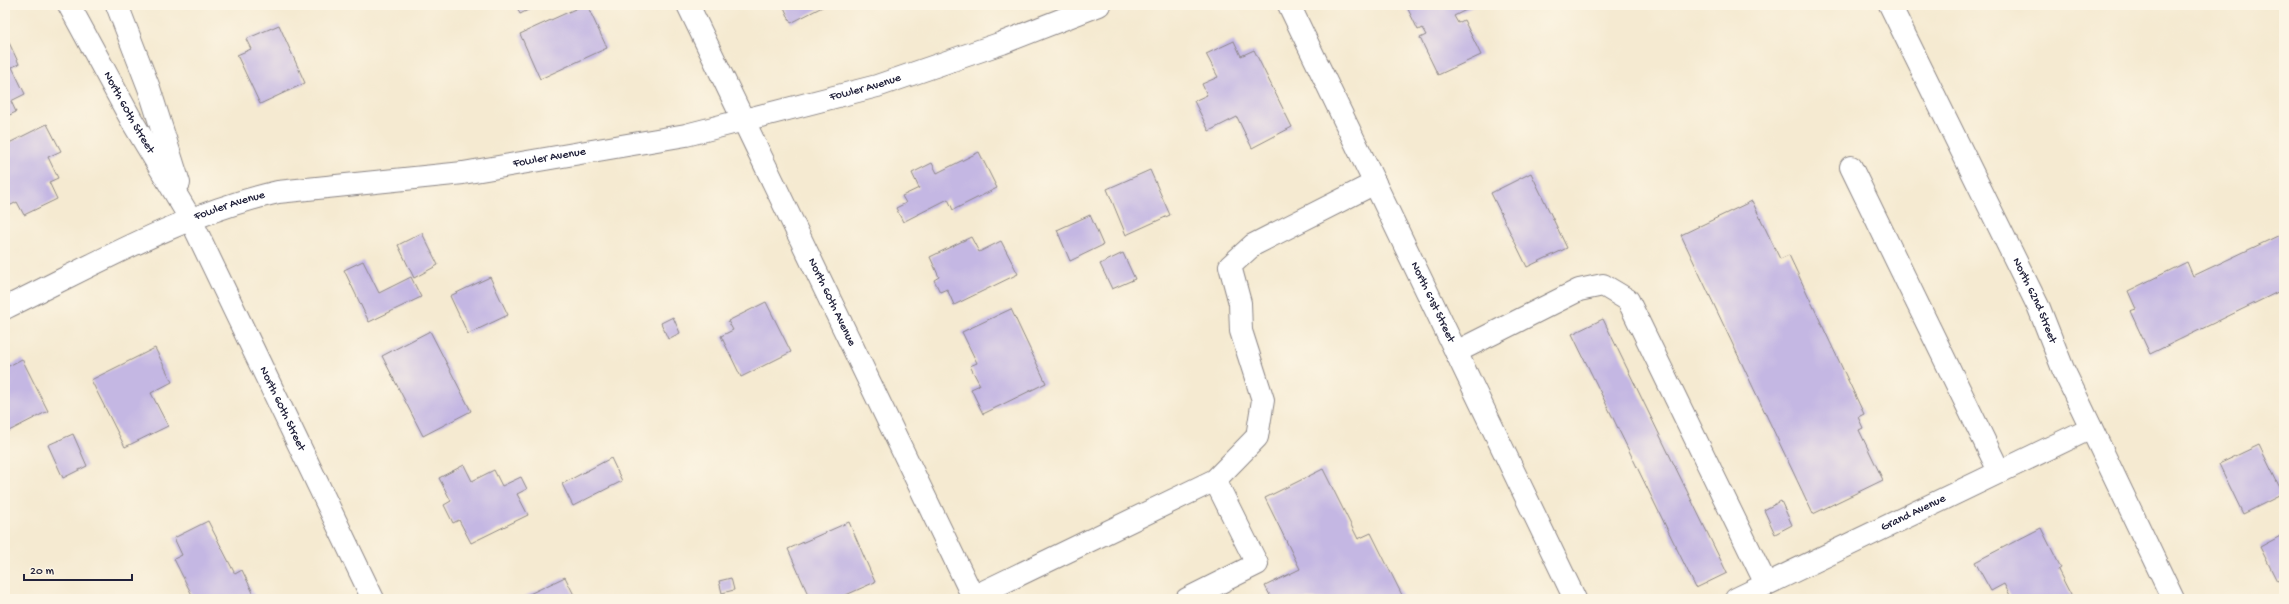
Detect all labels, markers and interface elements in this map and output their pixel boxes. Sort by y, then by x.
street label: North 60th Street [100,69,157,157]
street label: Fowler Avenue [827,71,904,105]
street label: Fowler Avenue [511,145,588,172]
street label: Fowler Avenue [191,188,267,225]
street label: North 60th Avenue [804,256,859,349]
street label: North 62nd Street [2009,256,2060,346]
street label: North 61st Street [1407,260,1458,346]
street label: North 60th Street [256,365,308,454]
street label: Grand Avenue [1879,492,1949,535]
scale bar [24,556,132,582]
text: 20 m [30,565,55,579]

